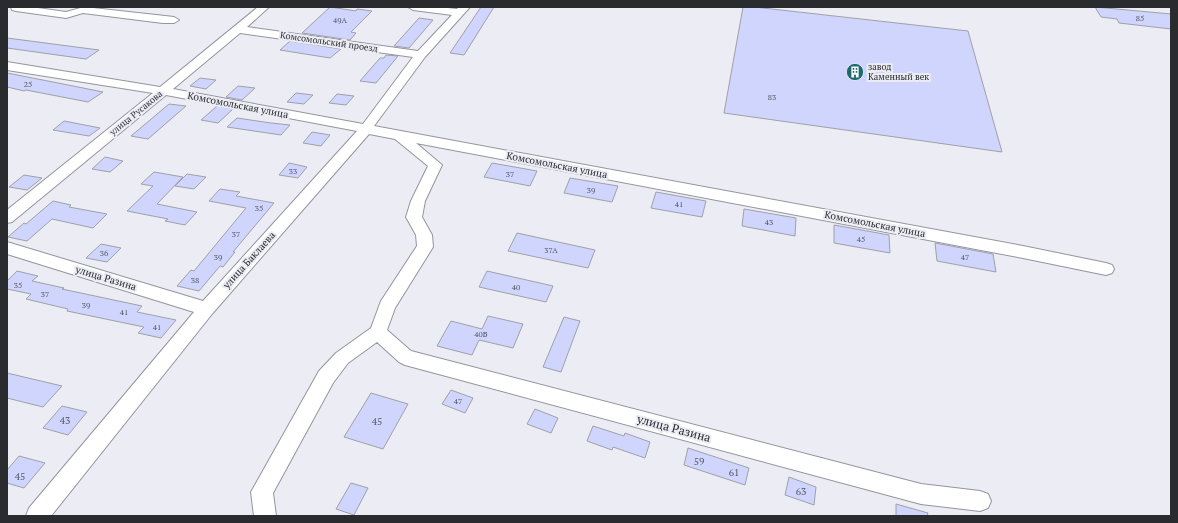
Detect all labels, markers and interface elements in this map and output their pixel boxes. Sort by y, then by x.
house number: 85 [1136,13,1144,23]
house number: 49А [333,15,348,25]
street label: Комсомольский проезд [279,29,379,55]
place label: завод Каменный век [868,61,929,83]
building icon: завод Каменный век [845,62,865,82]
house number: 25 [24,79,32,89]
street label: улица Русакова [106,88,165,139]
street label: Комсомольская улица [186,89,290,121]
house number: 83 [768,92,776,102]
street label: Комсомольская улица [505,149,609,181]
house number: 33 [289,166,297,176]
house number: 37 [506,169,514,179]
house number: 39 [587,185,595,195]
house number: 41 [675,199,683,209]
house number: 35 [255,203,263,213]
street label: Комсомольская улица [823,208,927,240]
house number: 43 [765,217,773,227]
street label: улица Баклаева [219,229,278,292]
house number: 37 [232,229,240,239]
house number: 45 [857,234,865,244]
house number: 37А [544,245,558,255]
house number: 36 [100,248,109,258]
house number: 39 [214,252,222,262]
house number: 47 [961,252,969,262]
street label: улица Разина [73,262,138,293]
house number: 38 [191,275,199,285]
house number: 35 [14,280,22,290]
house number: 40 [512,282,520,292]
house number: 37 [41,289,49,299]
house number: 39 [82,300,90,310]
house number: 41 [120,307,128,317]
house number: 41 [153,322,161,332]
house number: 40Б [474,329,488,339]
house number: 47 [454,396,462,406]
street label: улица Разина [635,411,712,445]
house number: 43 [60,414,70,427]
house number: 45 [372,415,382,428]
house number: 59 [694,455,704,468]
house number: 61 [729,466,739,479]
house number: 45 [15,470,25,483]
house number: 63 [796,485,806,498]

